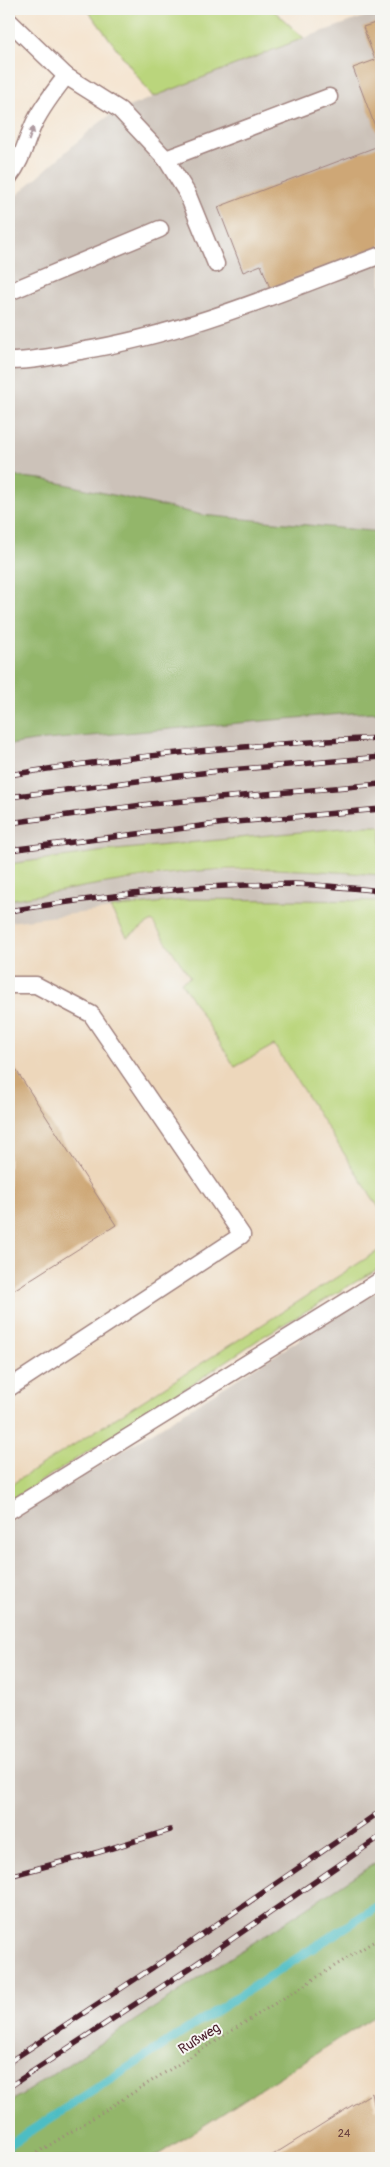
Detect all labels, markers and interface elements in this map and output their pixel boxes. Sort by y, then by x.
one-way arrow [27,126,35,141]
street label: Rußweg [175,2019,223,2058]
house number: 24 [338,2127,351,2140]

